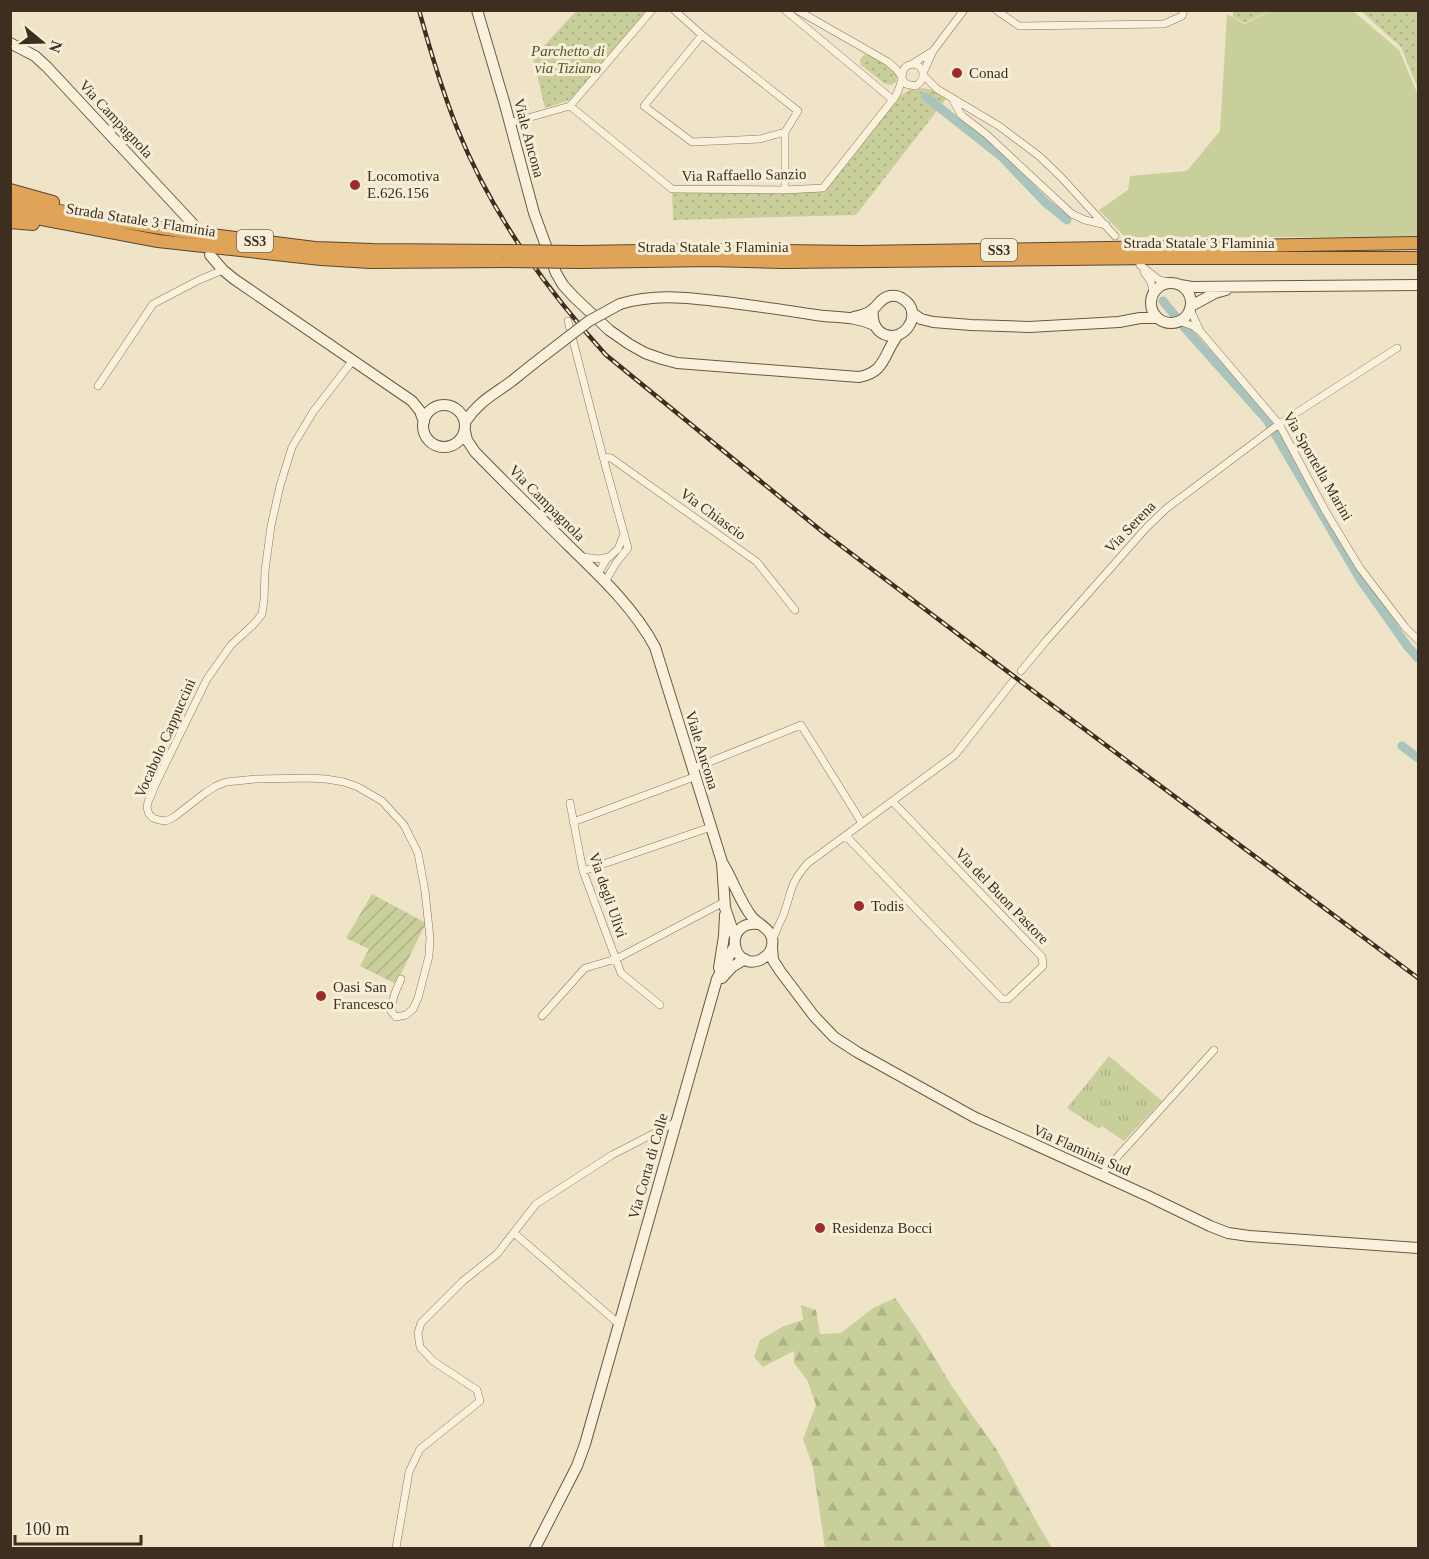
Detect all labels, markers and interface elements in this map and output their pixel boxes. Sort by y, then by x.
north arrow [12,12,72,72]
text: N [46,38,66,55]
park label: Parchetto di via Tiziano [530,43,605,76]
place label: Conad [969,65,1009,81]
marker: Conad [950,66,964,80]
street label: Via Campagnola [76,77,156,161]
street label: Viale Ancona [511,97,547,180]
street label: Via Raffaello Sanzio [682,166,806,184]
place label: Locomotiva E.626.156 [367,168,440,201]
marker: Locomotiva E.626.156 [348,178,362,192]
street label: Strada Statale 3 Flaminia [65,200,217,240]
road number: SS3 [237,230,273,252]
street label: Strada Statale 3 Flaminia [1123,235,1275,251]
street label: Strada Statale 3 Flaminia [637,239,789,255]
road number: SS3 [981,239,1017,261]
street label: Via Sportella Marini [1280,409,1356,523]
street label: Via Campagnola [506,462,588,544]
street label: Via Chiascio [677,485,749,543]
street label: Via Serena [1102,498,1159,556]
street label: Vocabolo Cappuccini [132,676,198,800]
street label: Viale Ancona [682,709,722,791]
street label: Via del Buon Pastore [952,845,1052,947]
street label: Via degli Ulivi [586,850,630,940]
place label: Todis [871,898,904,914]
marker: Todis [852,899,866,913]
place label: Oasi San Francesco [333,979,394,1012]
marker: Oasi San Francesco [314,989,328,1003]
street label: Via Corta di Colle [625,1111,671,1221]
street label: Via Flaminia Sud [1031,1121,1134,1179]
place label: Residenza Bocci [832,1220,932,1236]
marker: Residenza Bocci [813,1221,827,1235]
scale bar [15,1508,141,1546]
text: 100 m [24,1519,70,1539]

